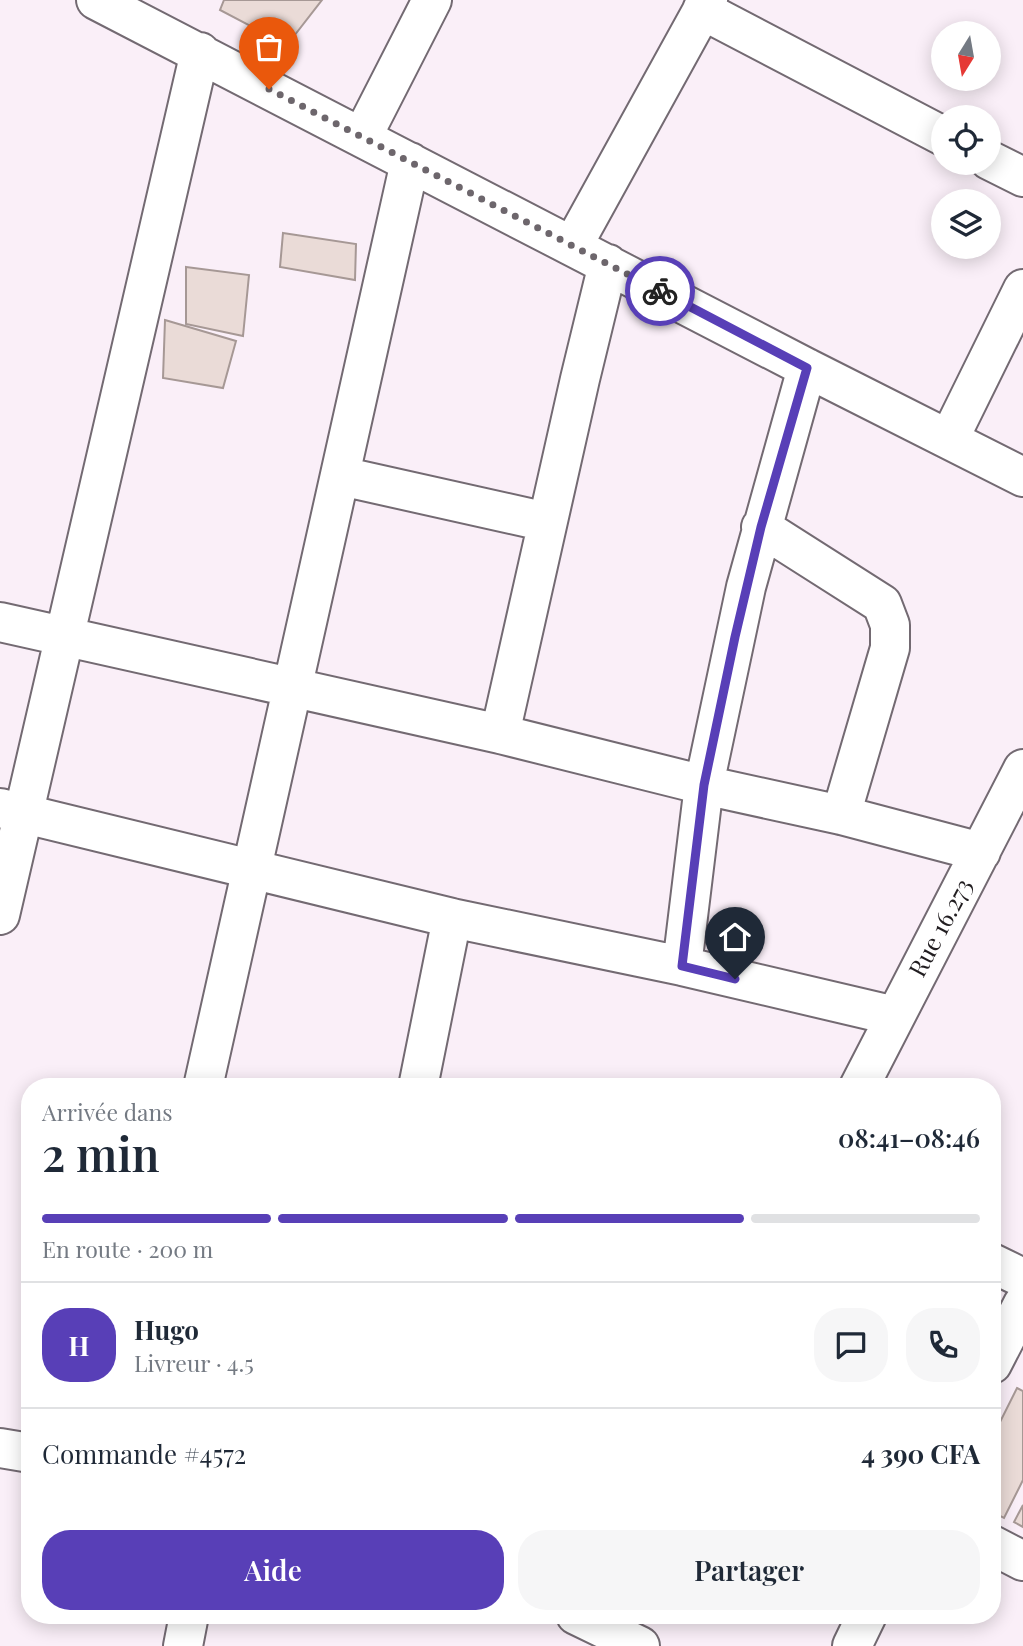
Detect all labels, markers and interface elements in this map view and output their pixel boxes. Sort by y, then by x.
pin [239,17,299,89]
north arrow [931,21,1001,91]
map controls [931,21,1001,259]
icon: bag [250,28,288,66]
button: locate [931,105,1001,175]
button: layers [931,189,1001,259]
courier [625,256,695,326]
icon: bike [641,272,679,310]
street label: Rue 16.273 [900,872,978,982]
pin [705,907,765,979]
icon: home [716,918,754,956]
text: Arrivée dans [42,1096,173,1127]
text: 08:41–08:46 [838,1120,980,1155]
text: 2 min [42,1122,160,1184]
text: En route · 200 m [42,1233,213,1264]
button: chat [814,1308,888,1382]
button: phone [906,1308,980,1382]
text: Hugo [134,1312,199,1347]
text: H [69,1328,89,1363]
text: Livreur · 4.5 [134,1347,254,1378]
text: Commande #4572 [42,1436,246,1471]
text: 4 390 CFA [861,1436,980,1471]
button: Aide [42,1530,504,1610]
button: Partager [518,1530,980,1610]

